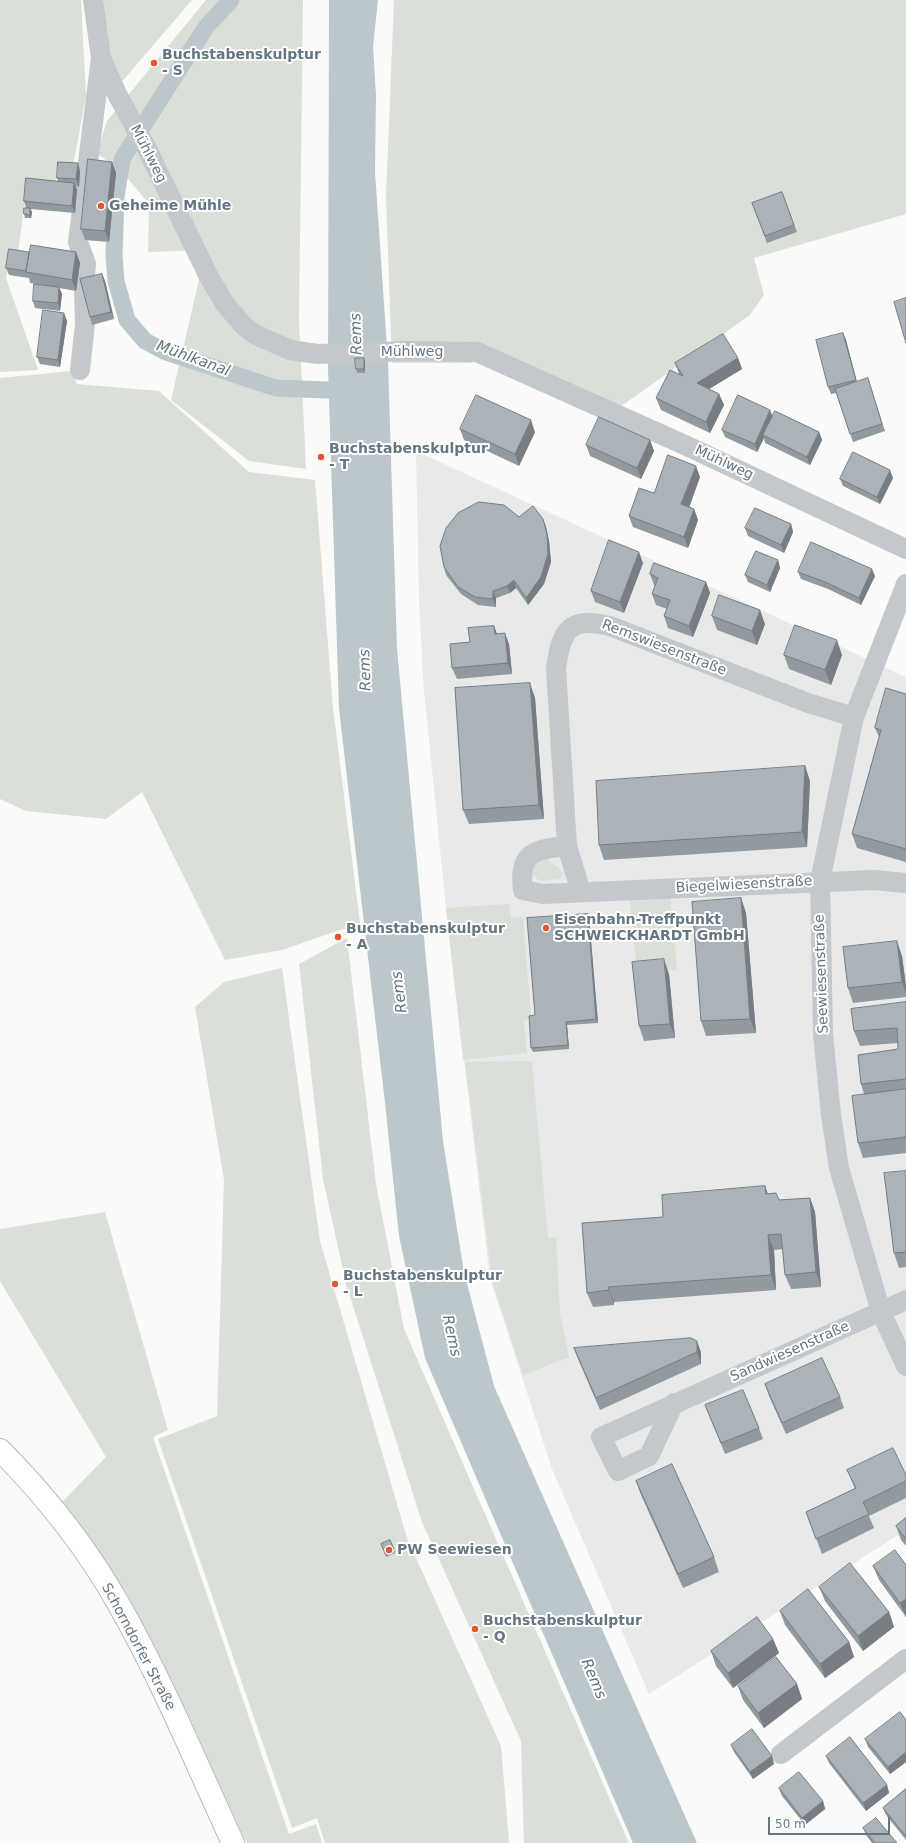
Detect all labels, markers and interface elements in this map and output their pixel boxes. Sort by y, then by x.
place label: Buchstabenskulptur - S [162,47,321,80]
marker: Buchstabenskulptur - S [149,58,159,68]
street label: Mühlweg [126,122,170,186]
place label: Geheime Mühle [109,198,231,214]
marker: Geheime Mühle [96,201,106,211]
water label: Rems [347,313,367,355]
water label: Mühlkanal [154,337,232,381]
street label: Mühlweg [381,344,443,360]
place label: Buchstabenskulptur - T [329,441,488,474]
street label: Mühlweg [692,442,756,484]
marker: Buchstabenskulptur - T [316,452,326,462]
street label: Remswiesenstraße [599,617,729,679]
water label: Rems [356,649,376,691]
street label: Biegelwiesenstraße [675,873,813,897]
place label: Eisenbahn-Treffpunkt SCHWEICKHARDT GmbH [554,912,745,944]
street label: Seewiesenstraße [812,914,832,1034]
place label: Buchstabenskulptur - A [346,921,505,954]
marker: Eisenbahn-Treffpunkt SCHWEICKHARDT GmbH [541,923,551,933]
marker: Buchstabenskulptur - A [333,932,343,942]
water label: Rems [389,970,411,1014]
place label: Buchstabenskulptur - L [343,1268,502,1300]
marker: Buchstabenskulptur - L [330,1279,340,1289]
water label: Rems [438,1314,464,1358]
street label: Sandwiesenstraße [728,1318,852,1386]
place label: PW Seewiesen [397,1542,512,1558]
marker: PW Seewiesen [384,1545,394,1555]
street label: Schorndorfer Straße [97,1581,179,1713]
place label: Buchstabenskulptur - Q [483,1613,642,1646]
marker: Buchstabenskulptur - Q [470,1624,480,1634]
water label: Rems [576,1656,610,1702]
scale bar [770,1809,892,1835]
text: 50 m [775,1817,806,1831]

